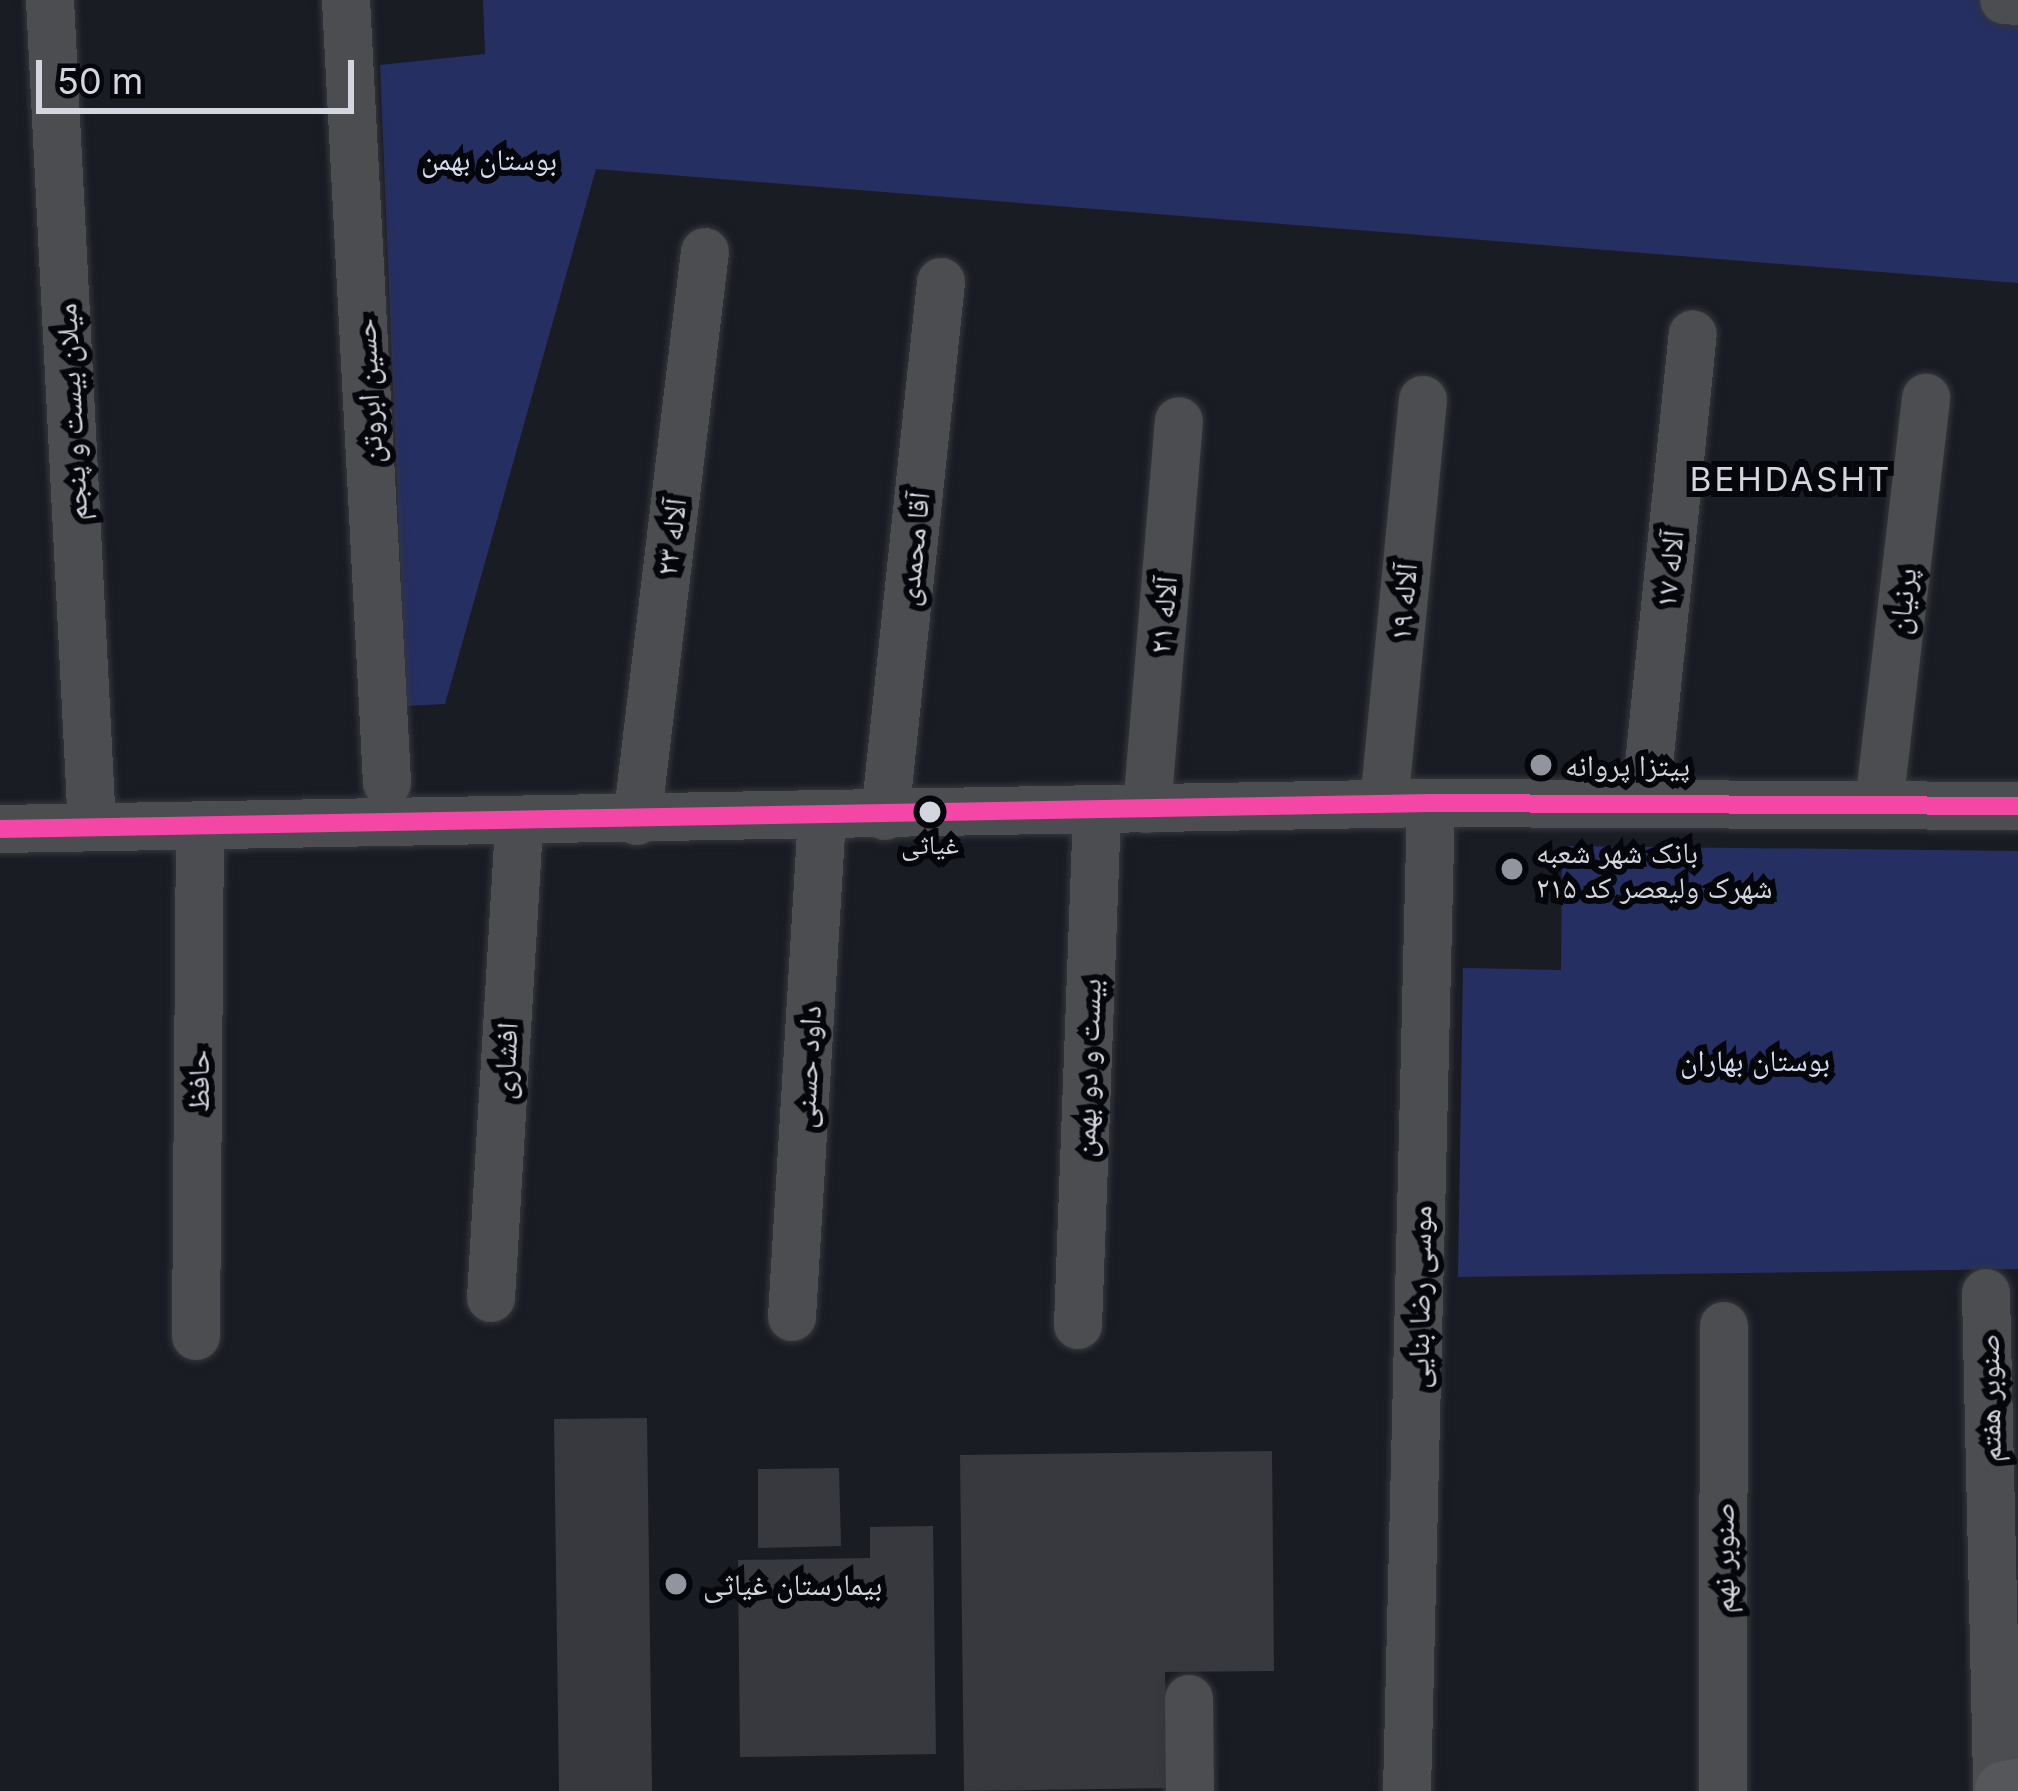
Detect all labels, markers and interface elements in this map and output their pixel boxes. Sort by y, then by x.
scale bar [42,36,360,110]
text: 50 m [57,59,143,103]
park label: بوستان بهمن [421,141,557,177]
street label: میلان بیست و پنجم [47,302,95,522]
street label: حسین ابروتن [346,318,390,464]
district label: BEHDASHT [1690,460,1892,500]
street label: آقا محمدی [889,490,937,608]
street label: آلاله ۲۳ [648,496,694,578]
street label: آلاله ۱۷ [1647,528,1691,610]
street label: آلاله ۱۹ [1382,562,1424,642]
street label: پرنیان [1880,566,1924,636]
street label: آلاله ۲۱ [1142,575,1184,655]
place label: پیتزا پروانه [1565,747,1690,783]
marker: پیتزا پروانه [1528,752,1554,778]
marker: غیاثی [919,801,941,823]
place label: غیاثی [901,829,959,861]
place label: بانک شهر شعبه شهرک ولیعصر کد ۲۱۵ [1536,834,1772,904]
marker: بانک شهر شعبه شهرک ولیعصر کد ۲۱۵ [1499,856,1525,882]
street label: بیست و دو بهمن [1066,978,1108,1158]
street label: داود حسنی [786,1005,828,1129]
street label: افشاری [485,1021,525,1101]
park label: بوستان بهاران [1680,1042,1830,1078]
street label: حافظ [180,1050,216,1112]
street label: موسی رضا بنایی [1399,1205,1439,1389]
street label: صنوبر هفتم [1970,1333,2008,1463]
street label: صنوبر نهم [1705,1503,1741,1613]
place label: بیمارستان غیاثی [703,1566,882,1602]
marker: بیمارستان غیاثی [660,1568,692,1600]

